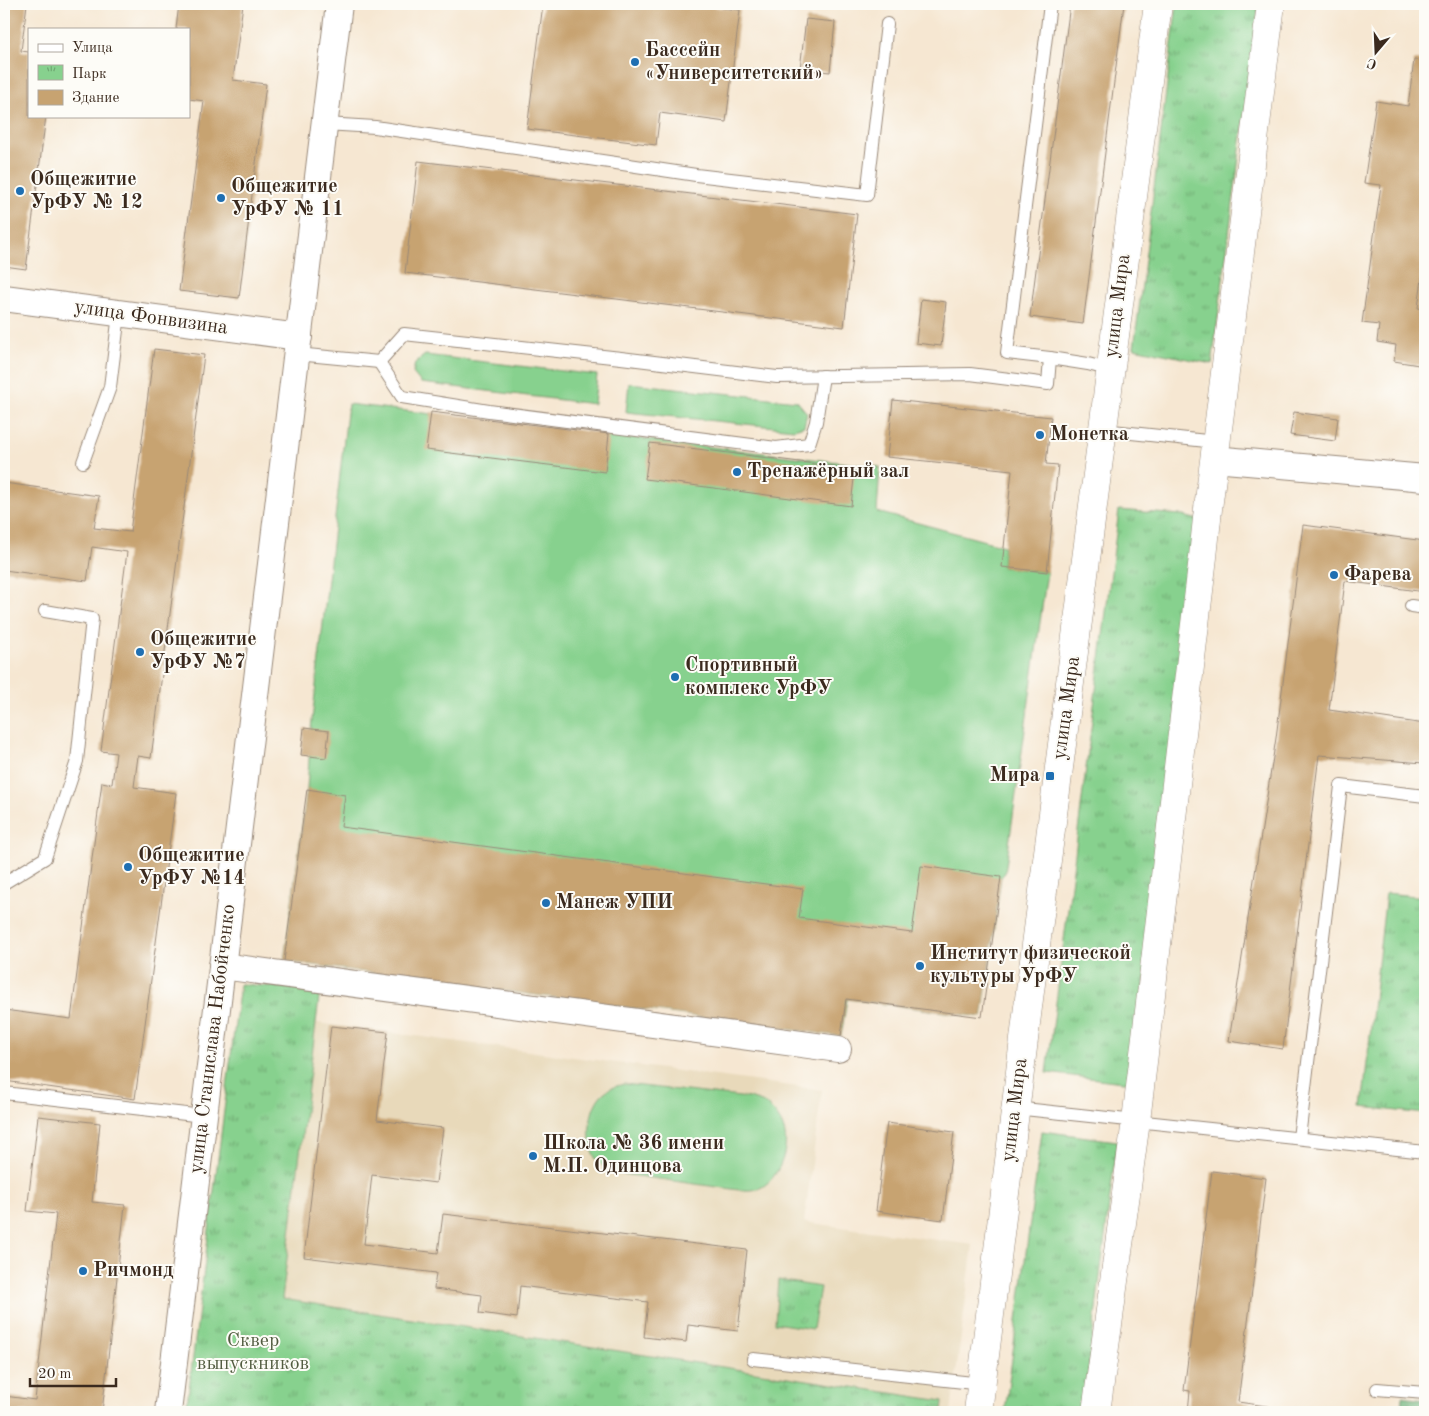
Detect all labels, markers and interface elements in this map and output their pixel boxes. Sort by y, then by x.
legend [28,28,190,118]
north arrow [1352,28,1402,78]
text: Улица [72,41,113,56]
place label: Бассейн «Университетский» [645,41,823,84]
text: С [1365,55,1379,71]
marker: Бассейн «Университетский» [629,56,641,68]
text: Парк [72,67,107,82]
text: Здание [72,91,119,106]
place label: Общежитие УрФУ № 12 [30,170,143,213]
place label: Общежитие УрФУ № 11 [231,177,344,220]
marker: Общежитие УрФУ № 12 [14,185,26,197]
marker: Общежитие УрФУ № 11 [215,192,227,204]
street label: улица Мира [1102,253,1134,359]
street label: улица Фонвизина [73,297,229,339]
place label: Монетка [1050,425,1129,445]
marker: Монетка [1034,429,1046,441]
place label: Тренажёрный зал [747,462,909,482]
marker: Тренажёрный зал [731,466,743,478]
place label: Фарева [1344,565,1412,585]
marker: Фарева [1328,569,1340,581]
place label: Общежитие УрФУ №7 [150,630,257,673]
marker: Общежитие УрФУ №7 [134,646,146,658]
street label: улица Мира [1050,655,1084,761]
place label: Спортивный комплекс УрФУ [685,656,833,699]
marker: Спортивный комплекс УрФУ [669,671,681,683]
place label: Мира [990,766,1040,786]
marker: Мира [1044,770,1056,782]
place label: Общежитие УрФУ №14 [138,846,245,889]
marker: Общежитие УрФУ №14 [122,861,134,873]
place label: Манеж УПИ [556,893,673,913]
marker: Манеж УПИ [540,897,552,909]
street label: улица Станислава Набойченко [187,903,239,1175]
place label: Институт физической культуры УрФУ [930,944,1131,987]
marker: Институт физической культуры УрФУ [914,960,926,972]
street label: улица Мира [999,1057,1031,1163]
place label: Школа № 36 имени М.П. Одинцова [543,1134,724,1177]
marker: Школа № 36 имени М.П. Одинцова [527,1150,539,1162]
place label: Ричмонд [93,1261,174,1281]
marker: Ричмонд [77,1265,89,1277]
park label: Сквер выпускников [197,1331,309,1374]
scale bar [30,1356,116,1388]
text: 20 m [38,1367,72,1382]

